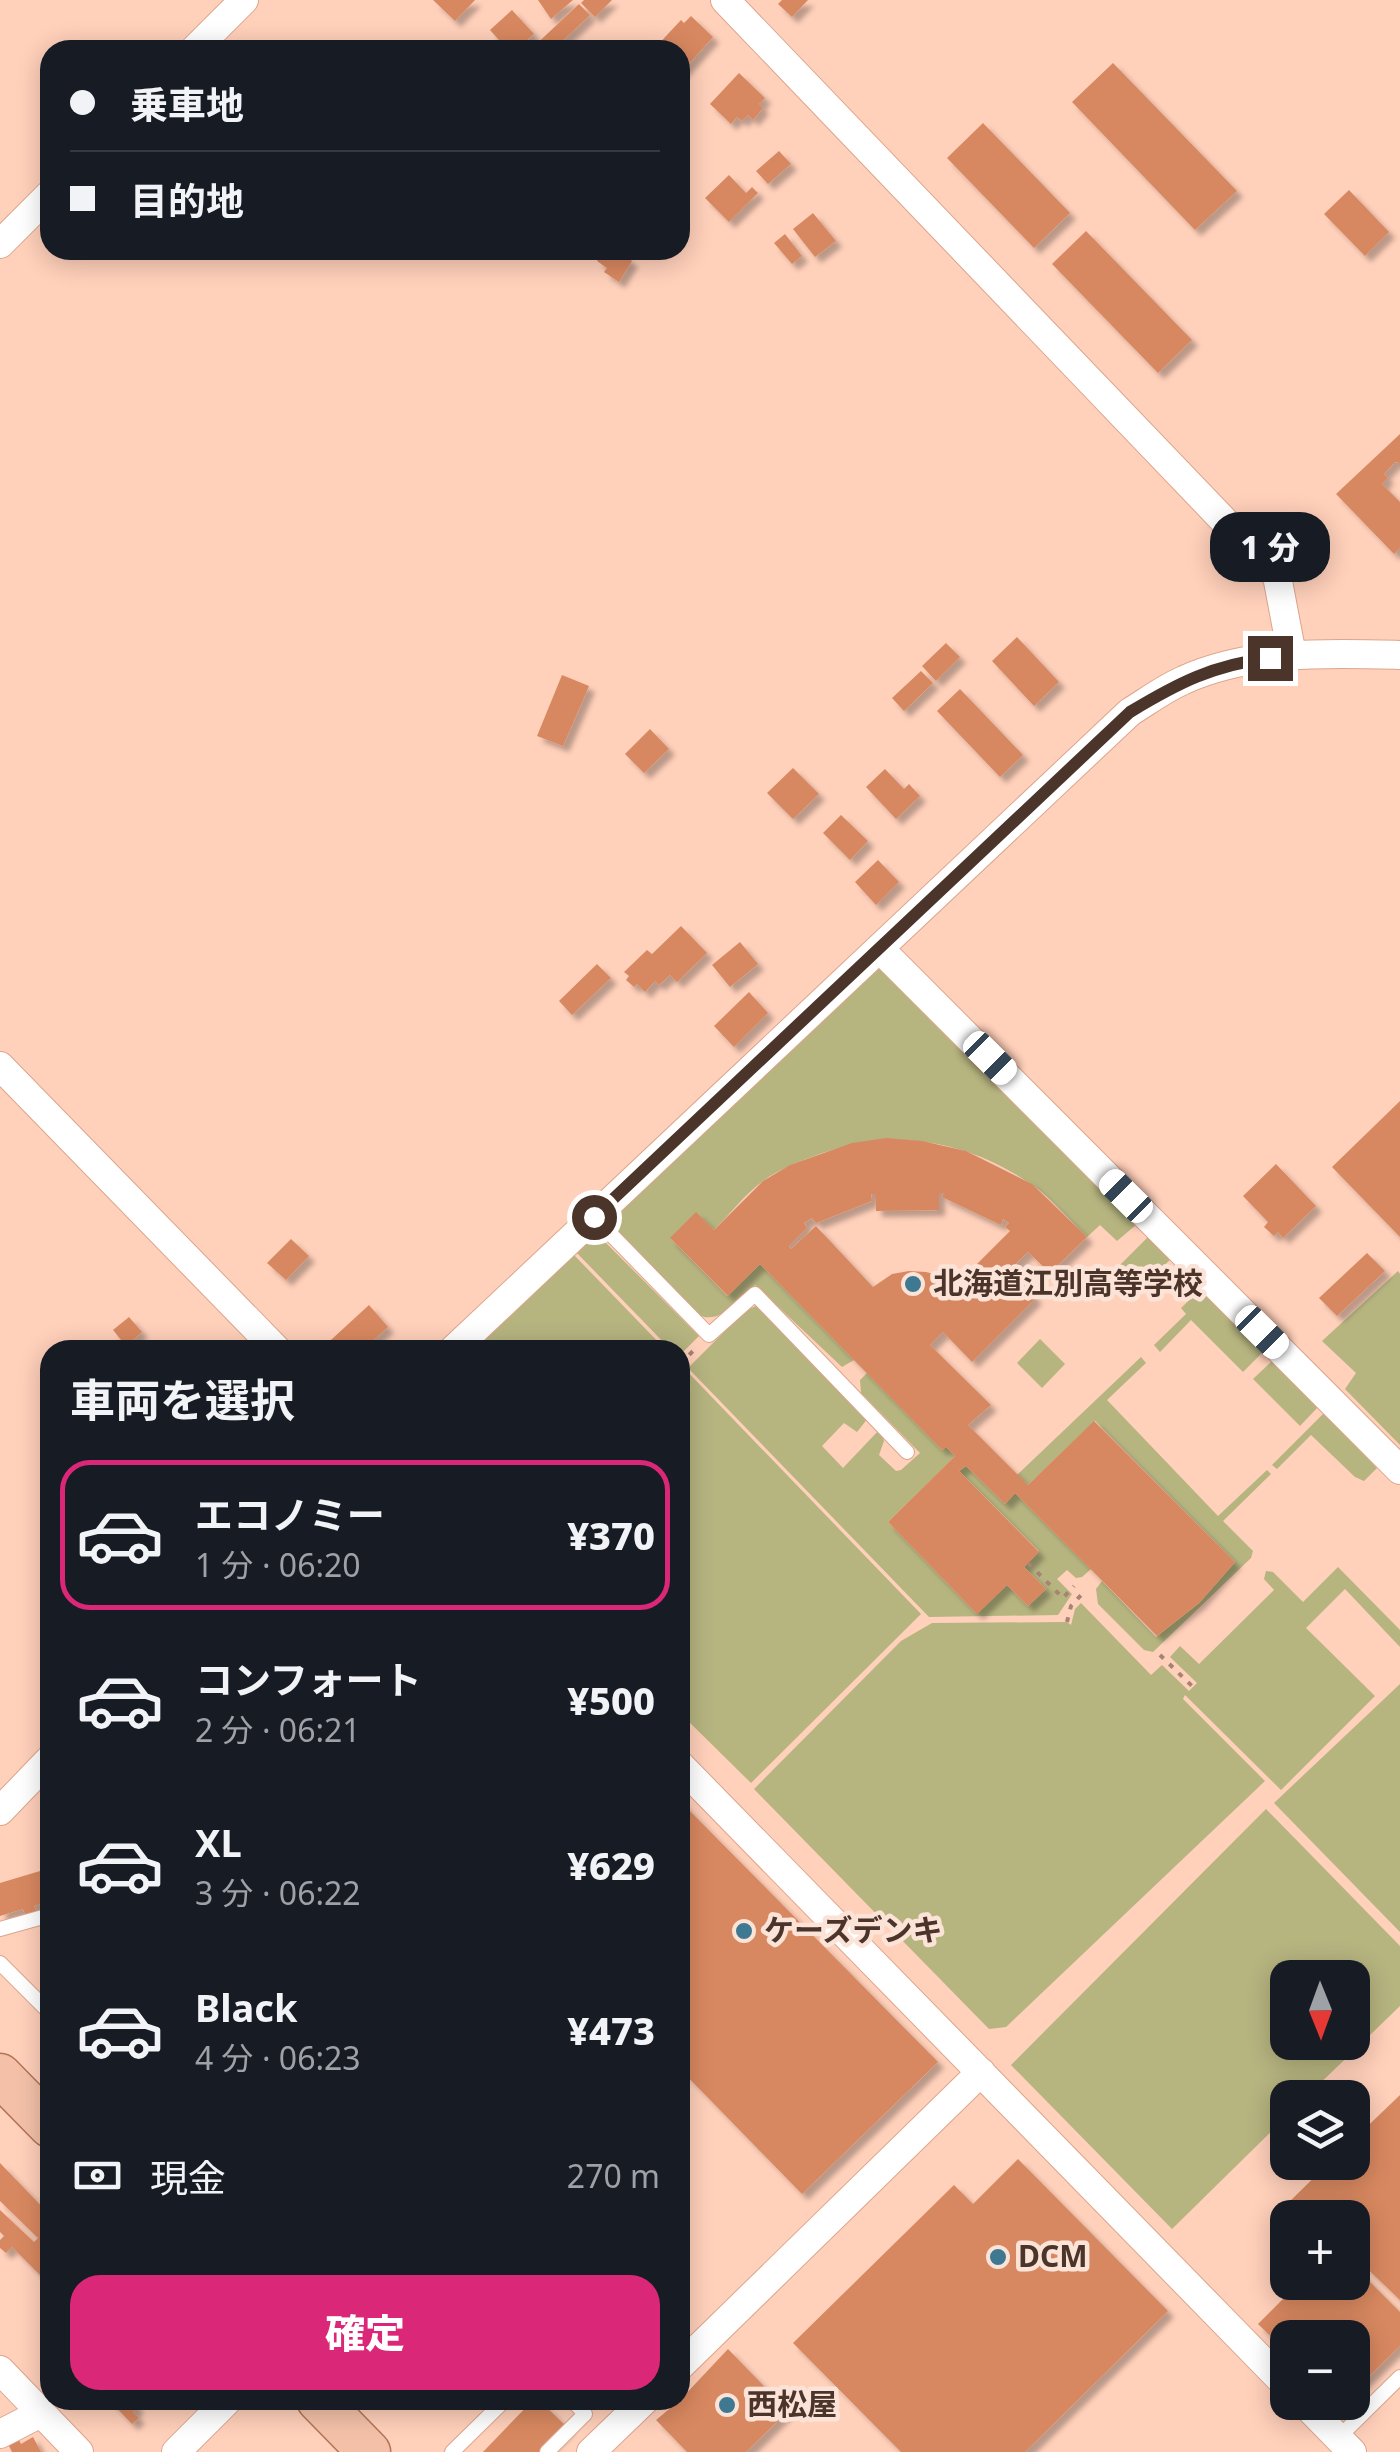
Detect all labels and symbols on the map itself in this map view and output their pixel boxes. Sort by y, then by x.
callout: 1 分 [1210,513,1330,583]
route end [1248,636,1293,681]
car [958,1026,1022,1090]
car [1094,1164,1158,1228]
route start [572,1195,617,1240]
place label: 北海道江別高等学校 [933,1262,1203,1303]
marker: 北海道江別高等学校 [902,1273,924,1295]
car [1230,1300,1294,1364]
place label: ケーズデンキ [764,1909,943,1950]
marker: ケーズデンキ [733,1920,755,1942]
north arrow [1270,1960,1370,2060]
place label: DCM [1018,2235,1088,2276]
marker: DCM [987,2246,1009,2268]
place label: 西松屋 [747,2383,837,2424]
marker: 西松屋 [716,2394,738,2416]

